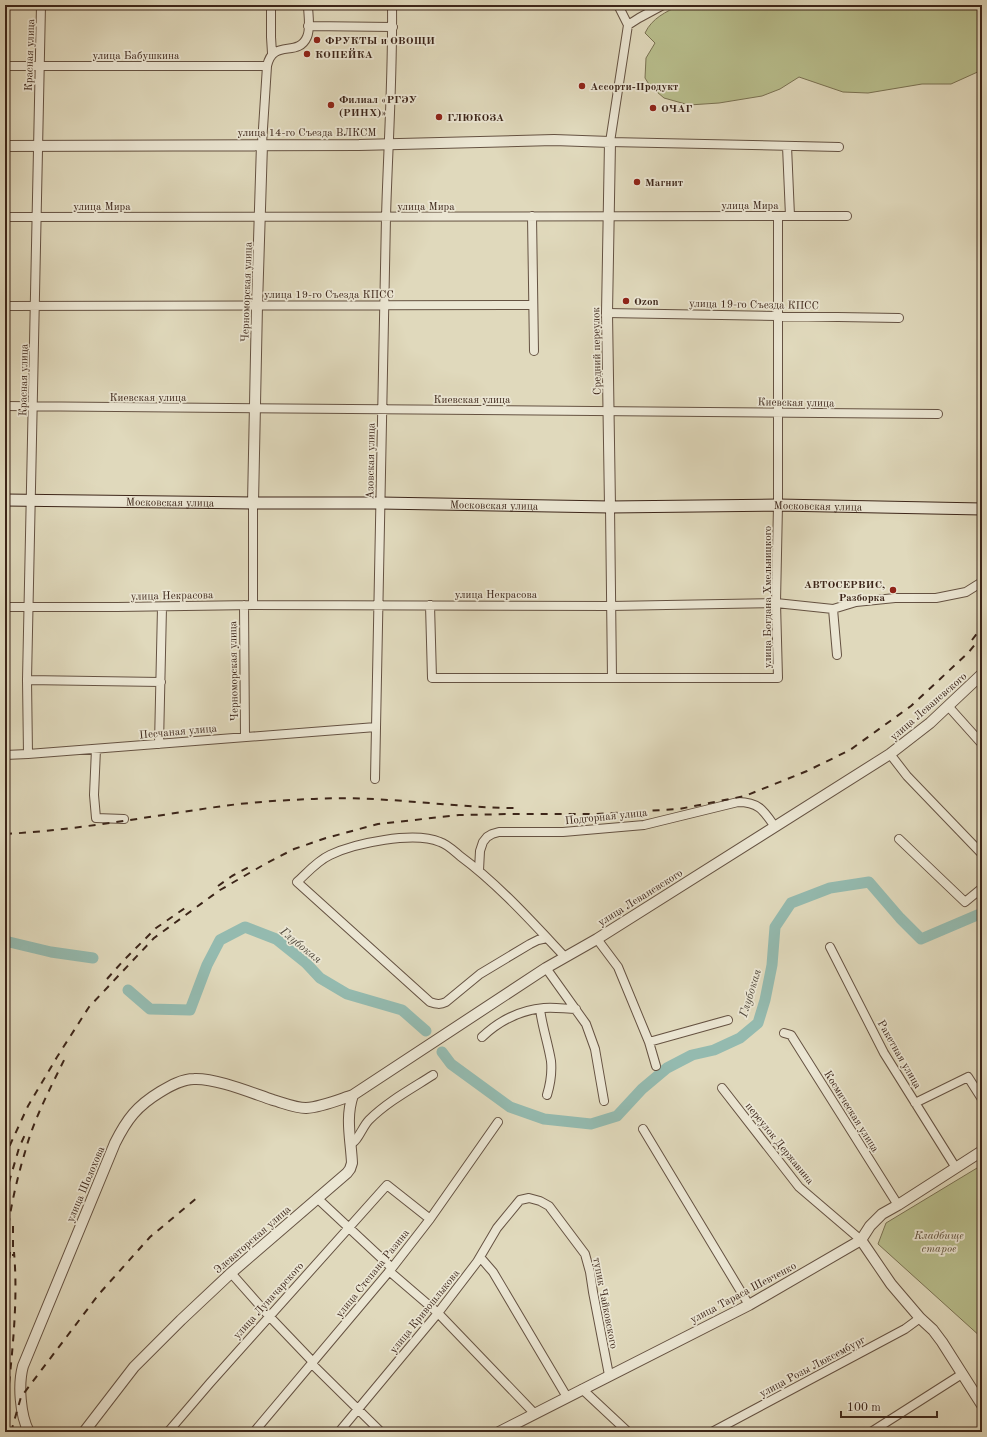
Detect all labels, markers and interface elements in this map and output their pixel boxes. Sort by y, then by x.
street label: Красная улица [24,18,37,91]
marker: ФРУКТЫ и ОВОЩИ [312,35,322,45]
place label: ФРУКТЫ и ОВОЩИ [325,36,435,47]
place label: КОПЕЙКА [315,48,374,61]
marker: КОПЕЙКА [302,49,312,59]
street label: улица Бабушкина [92,51,180,62]
marker: Ассорти-Продукт [577,81,587,91]
place label: Ассорти-Продукт [590,82,678,93]
place label: Филиал «РГЭУ (РИНХ)» [339,95,418,119]
marker: Филиал «РГЭУ (РИНХ)» [326,100,336,110]
marker: ОЧАГ [648,103,658,113]
place label: ОЧАГ [661,104,692,115]
marker: ГЛЮКОЗА [434,112,444,122]
place label: ГЛЮКОЗА [447,113,505,124]
street label: улица 14-го Съезда ВЛКСМ [237,128,377,139]
marker: Магнит [632,177,642,187]
place label: Магнит [645,178,683,189]
street label: улица Мира [721,201,779,212]
street label: улица Мира [73,202,131,213]
street label: улица Мира [397,202,455,213]
street label: Черноморская улица [240,241,255,342]
street label: улица 19-го Съезда КПСС [264,290,394,301]
marker: Ozon [621,296,631,306]
place label: Ozon [634,297,659,308]
street label: улица 19-го Съезда КПСС [689,299,819,312]
street label: Средний переулок [591,306,604,395]
street label: Красная улица [18,343,31,416]
street label: Киевская улица [110,393,187,404]
street label: Киевская улица [434,395,511,406]
street label: Киевская улица [757,397,835,410]
street label: Азовская улица [365,422,378,499]
street label: Московская улица [126,497,215,510]
street label: Московская улица [450,500,539,513]
street label: Московская улица [774,501,863,514]
street label: улица Богдана Хмельницкого [763,526,774,668]
place label: АВТОСЕРВИС, Разборка [804,580,885,604]
marker: АВТОСЕРВИС, Разборка [888,585,898,595]
street label: улица Некрасова [131,590,214,603]
street label: улица Некрасова [455,590,538,601]
street label: Черноморская улица [228,620,241,721]
street label: улица Леваневского [889,671,969,743]
street label: Песчаная улица [139,724,218,741]
street label: Подгорная улица [564,808,649,827]
street label: улица Леваневского [597,868,685,929]
water label: Глубокая [277,924,324,966]
water label: Глубокая [737,967,764,1020]
street label: Ракетная улица [875,1019,923,1091]
street label: Космическая улица [821,1069,881,1155]
street label: переулок Державина [743,1101,815,1187]
street label: улица Шолохова [65,1145,108,1224]
street label: Элеваторская улица [213,1204,294,1276]
street label: улица Степана Разина [334,1227,412,1320]
park label: Кладбище старое [913,1231,964,1255]
street label: тупик Чайковского [590,1257,619,1350]
street label: улица Луначарского [232,1260,306,1342]
street label: улица Тараса Шевченко [689,1261,799,1326]
street label: улица Кривошлыкова [388,1268,462,1356]
street label: улица Розы Люксембург [758,1335,868,1400]
scale bar [841,1393,937,1419]
text: 100 m [847,1402,881,1414]

